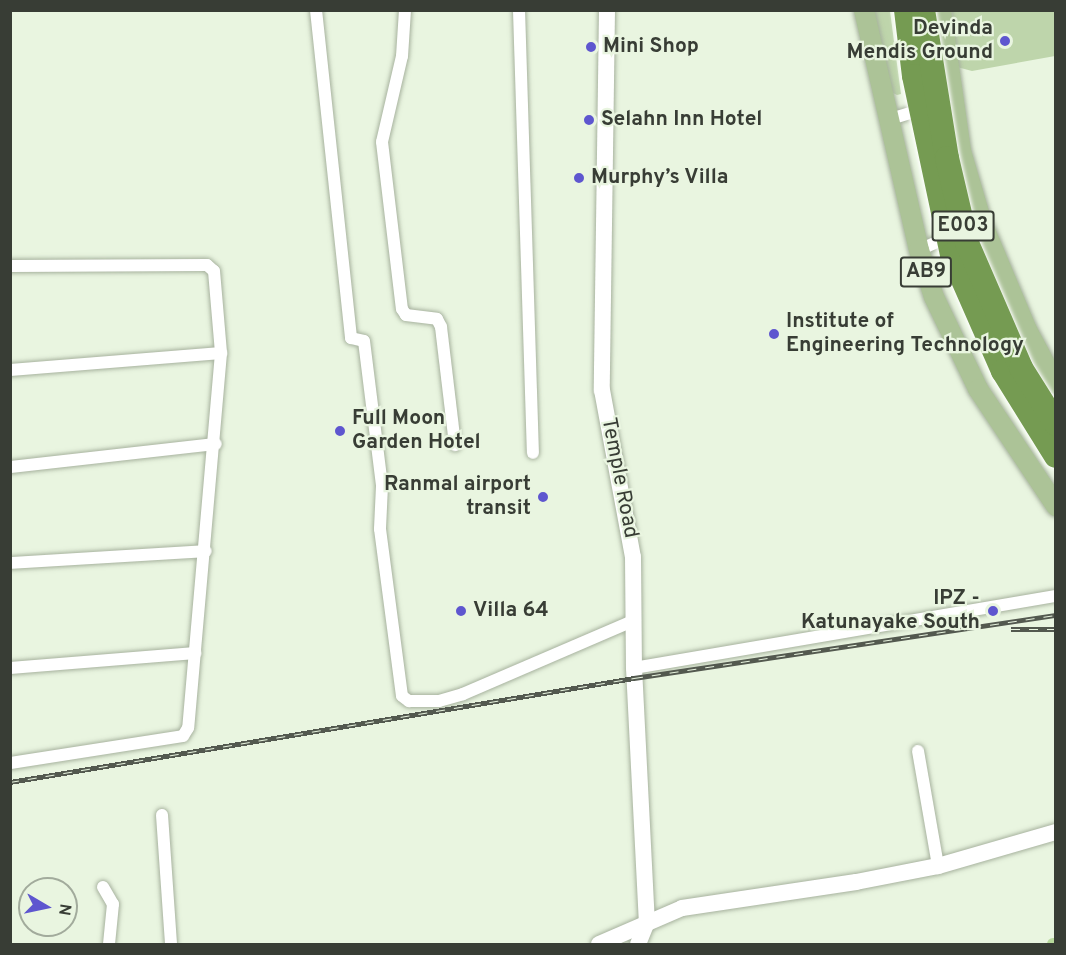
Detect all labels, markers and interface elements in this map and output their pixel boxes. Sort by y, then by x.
place label: Devinda Mendis Ground [847,16,993,66]
place label: Mini Shop [603,34,699,60]
marker: Devinda Mendis Ground [998,34,1012,48]
marker: Mini Shop [584,40,598,54]
place label: Selahn Inn Hotel [601,107,762,133]
marker: Selahn Inn Hotel [582,113,596,127]
place label: Murphy’s Villa [591,165,729,191]
marker: Murphy’s Villa [572,171,586,185]
road number: E003 [932,209,994,243]
road number: AB9 [899,255,953,289]
place label: Institute of Engineering Technology [786,309,1024,359]
marker: Institute of Engineering Technology [767,327,781,341]
place label: Full Moon Garden Hotel [352,406,481,456]
street label: Temple Road [595,416,643,540]
marker: Full Moon Garden Hotel [333,424,347,438]
place label: Ranmal airport transit [384,472,531,522]
marker: Ranmal airport transit [536,490,550,504]
place label: IPZ - Katunayake South [801,586,980,636]
place label: Villa 64 [473,598,549,624]
marker: IPZ - Katunayake South [984,602,1002,620]
marker: Villa 64 [454,604,468,618]
north arrow [18,877,78,937]
text: N [53,902,75,917]

